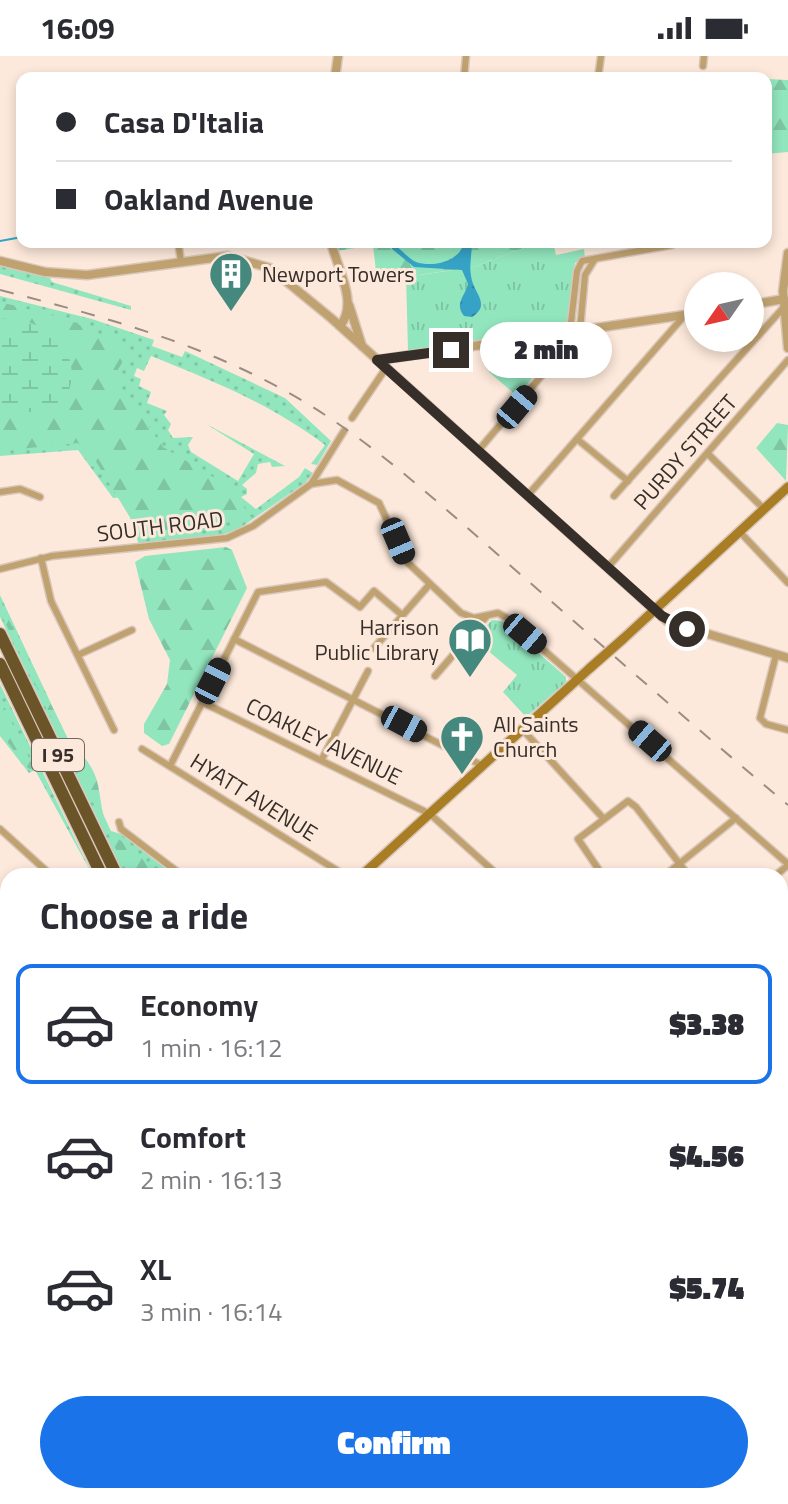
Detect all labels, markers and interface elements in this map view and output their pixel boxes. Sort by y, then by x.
text: 16:09 [40,5,115,51]
text: Casa D'Italia [104,99,264,145]
text: Oakland Avenue [104,176,314,222]
building icon: Newport Towers [207,250,255,313]
place label: Newport Towers [262,257,415,291]
north arrow [684,272,764,352]
map controls [684,272,764,352]
callout: 2 min [479,322,611,378]
text: 2 min [514,330,578,369]
route end [433,332,469,368]
car [492,381,542,433]
street label: PURDY STREET [625,386,745,517]
street label: SOUTH ROAD [95,501,225,551]
car [378,514,418,568]
car [499,609,551,659]
place label: Harrison Public Library [315,610,439,669]
route start [669,611,705,647]
library icon: Harrison Public Library [446,616,494,679]
car [191,654,235,708]
street label: COAKLEY AVENUE [240,689,408,793]
car [377,702,431,746]
place label: All Saints Church [493,707,579,766]
church icon: All Saints Church [438,713,486,776]
car [624,716,676,766]
road number: I 95 [32,739,84,771]
street label: HYATT AVENUE [184,744,324,850]
text: Choose a ride [40,888,248,943]
text: Economy [140,982,258,1028]
icon: car [44,988,116,1060]
text: $3.38 [670,1001,744,1047]
text: 1 min · 16:12 [140,1028,283,1067]
text: Comfort [140,1114,246,1160]
icon: car [44,1120,116,1192]
text: $4.56 [670,1133,744,1179]
text: 2 min · 16:13 [140,1160,283,1199]
text: XL [140,1246,171,1292]
icon: car [44,1252,116,1324]
text: $5.74 [670,1265,744,1311]
text: 3 min · 16:14 [140,1292,283,1331]
button: Confirm [40,1396,748,1488]

